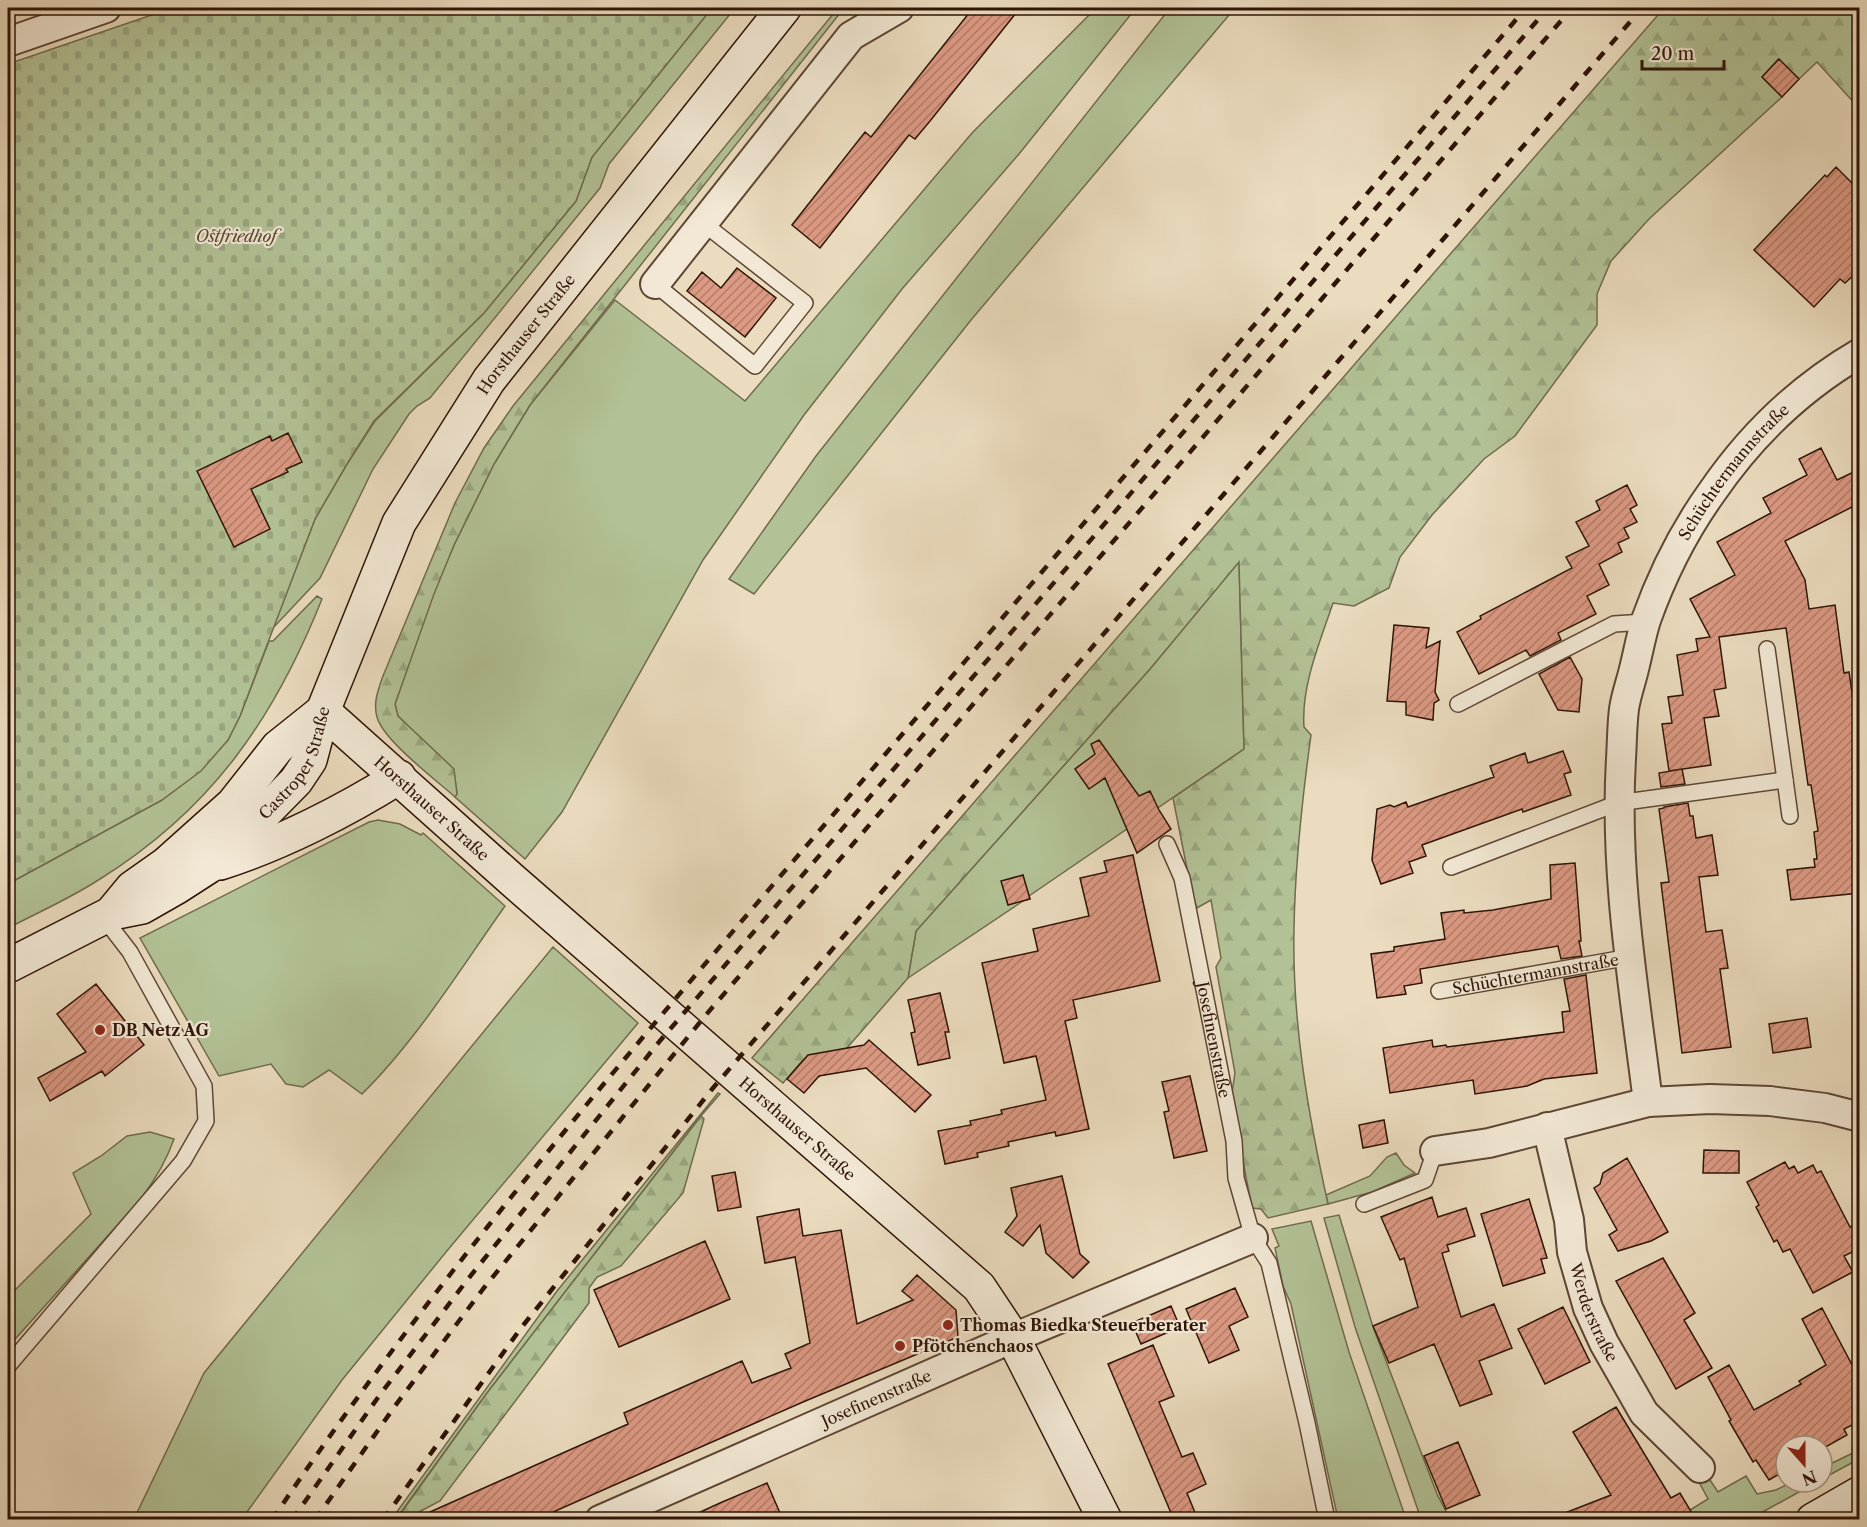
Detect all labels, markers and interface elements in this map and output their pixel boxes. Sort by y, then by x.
scale bar [1642,33,1724,71]
text: 20 m [1651,43,1695,65]
park label: Ostfriedhof [196,226,282,246]
street label: Horsthauser Straße [472,270,579,398]
street label: Schüchtermannstraße [1674,399,1793,544]
street label: Castroper Straße [254,704,334,823]
street label: Horsthauser Straße [370,752,494,865]
street label: Schüchtermannstraße [1451,949,1620,998]
street label: Josefinenstraße [1192,977,1235,1100]
place label: DB Netz AG [112,1020,209,1040]
marker: DB Netz AG [93,1023,107,1037]
street label: Horsthauser Straße [735,1072,860,1185]
street label: Werderstraße [1565,1260,1623,1365]
place label: Thomas Biedka Steuerberater [960,1315,1206,1335]
marker: Thomas Biedka Steuerberater [941,1318,955,1332]
place label: Pfötchenchaos [912,1336,1033,1356]
marker: Pfötchenchaos [893,1339,907,1353]
street label: Josefinenstraße [816,1365,934,1432]
north arrow [1774,1434,1834,1494]
text: N [1799,1466,1819,1490]

